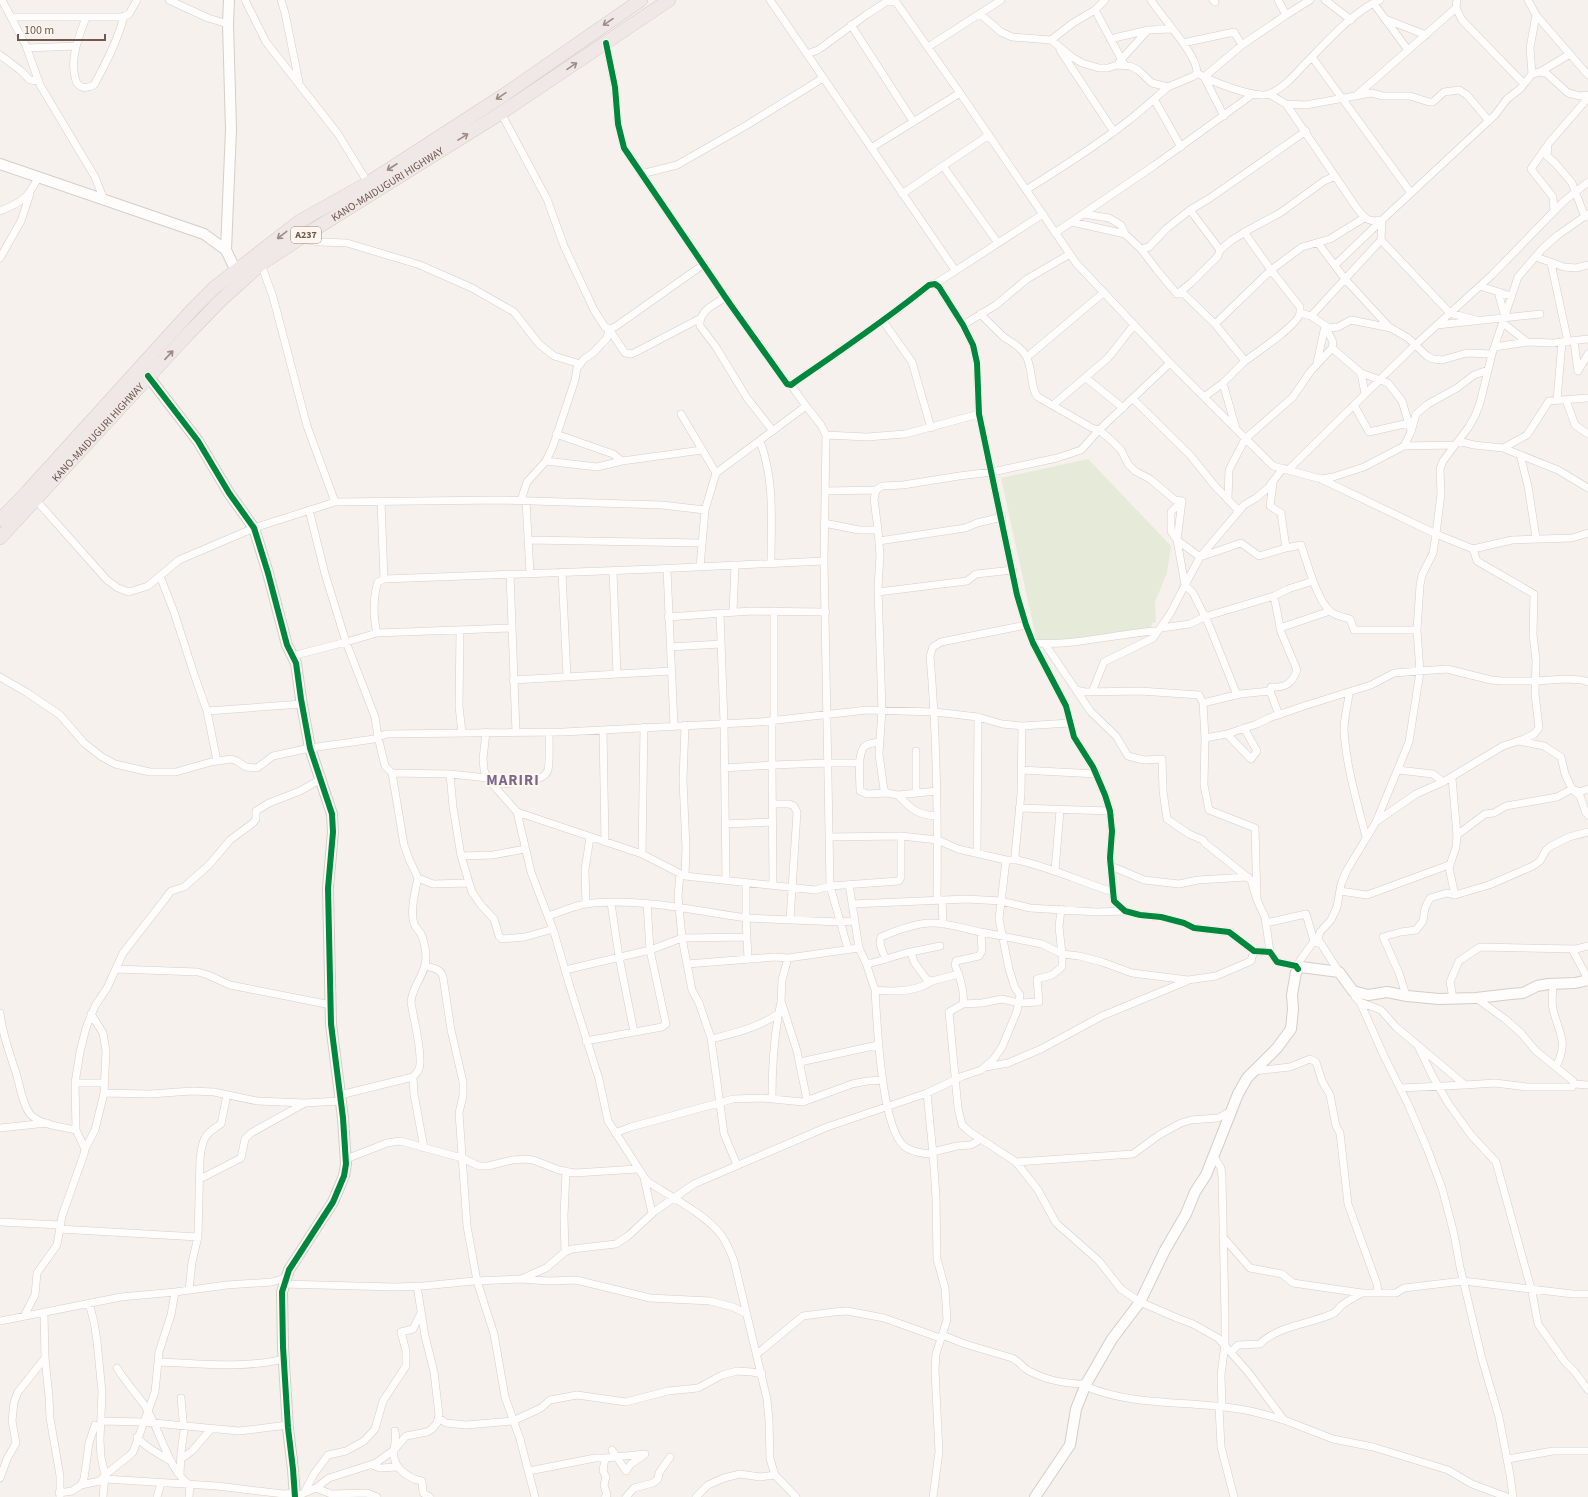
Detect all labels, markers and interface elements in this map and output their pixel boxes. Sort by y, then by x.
scale bar [18,16,105,42]
one-way arrow [603,18,614,26]
text: 100 m [24,22,54,39]
one-way arrow [566,62,577,70]
one-way arrow [496,92,507,100]
one-way arrow [457,133,468,141]
street label: KANO-MAIDUGURI HIGHWAY [328,143,447,225]
one-way arrow [387,163,398,171]
road number: A237 [291,227,321,243]
one-way arrow [277,231,288,239]
one-way arrow [164,350,174,360]
street label: KANO-MAIDUGURI HIGHWAY [48,379,148,485]
district label: MARIRI [486,770,540,791]

